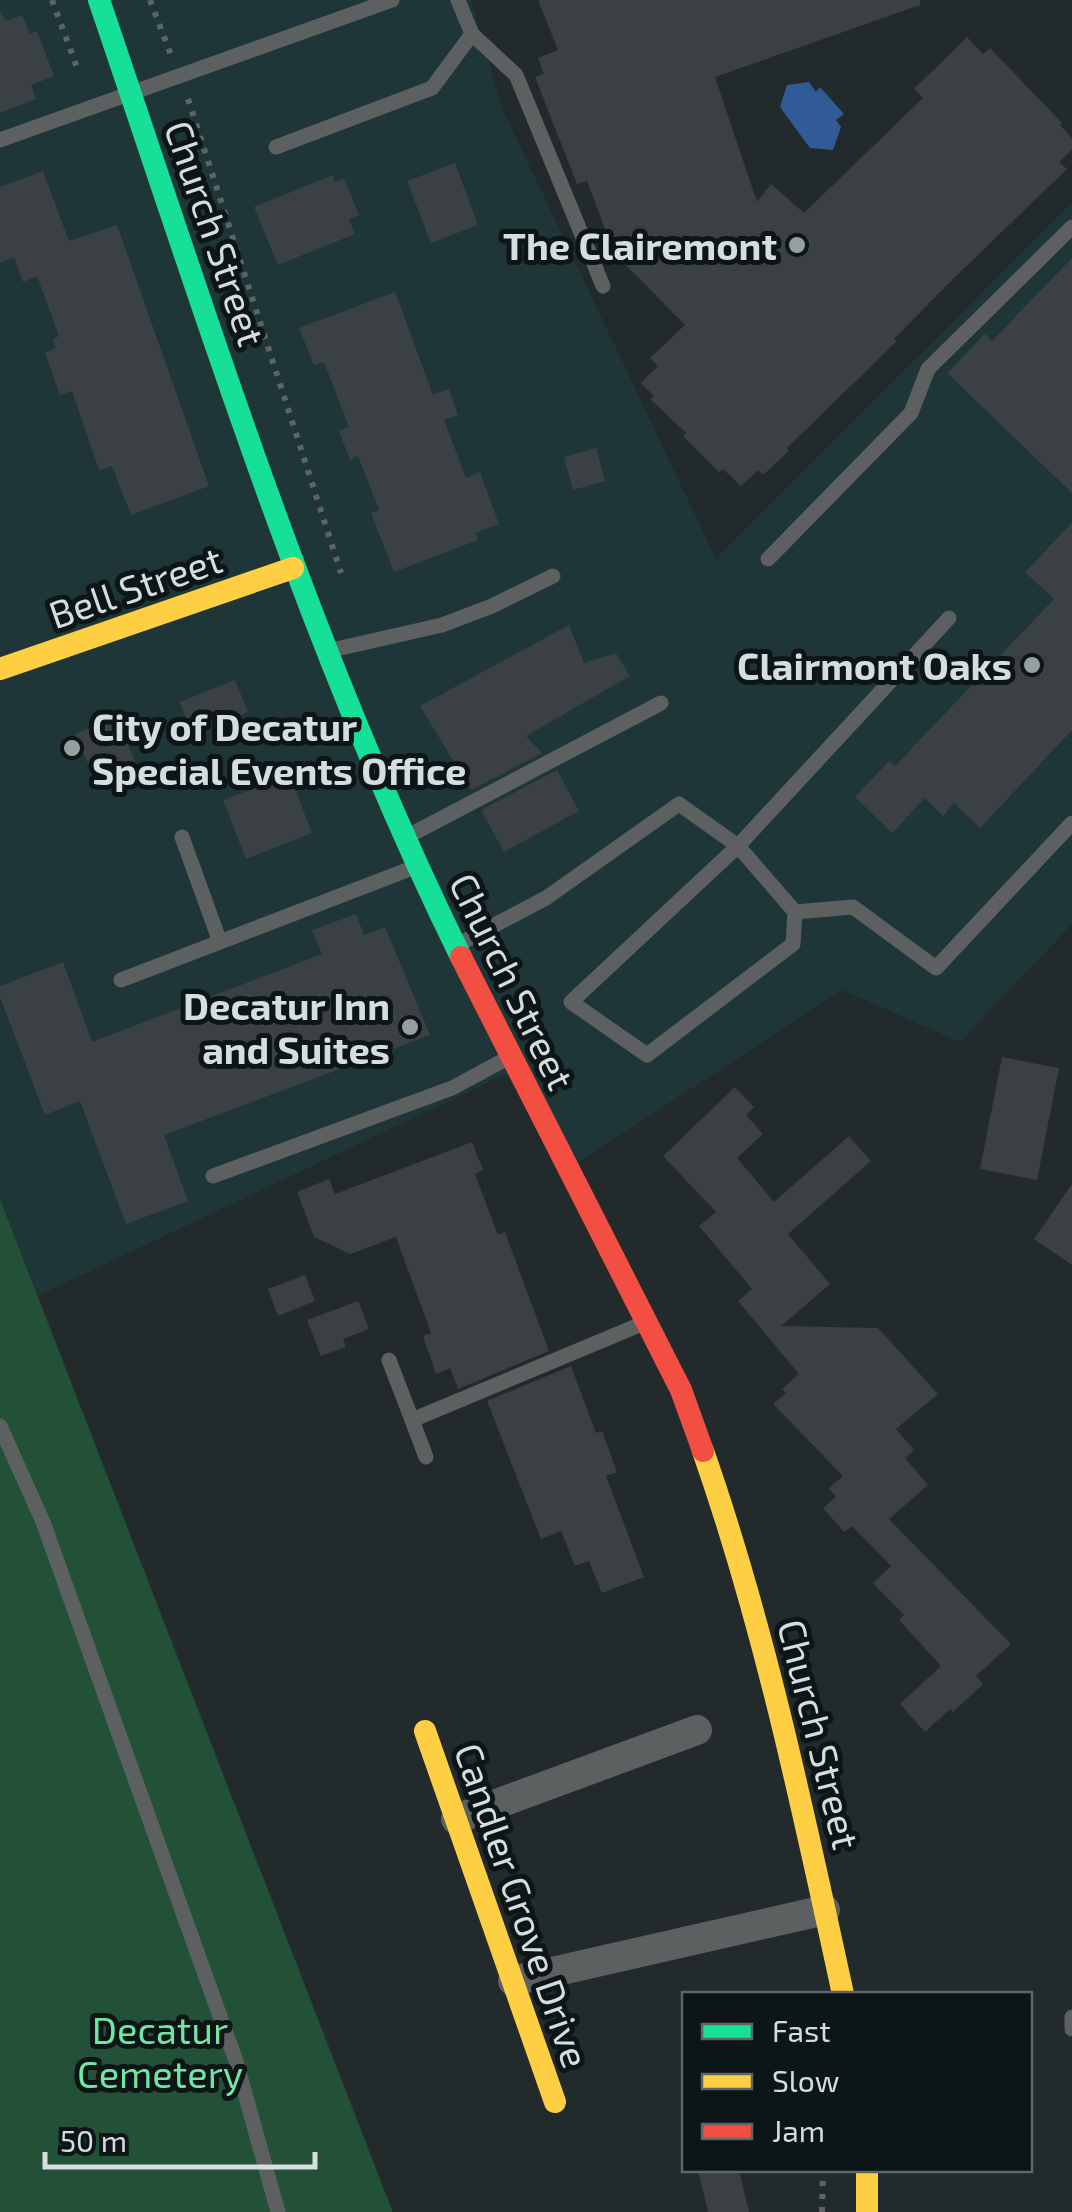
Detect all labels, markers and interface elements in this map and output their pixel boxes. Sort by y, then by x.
street label: Church Street [156,114,276,352]
place label: The Clairemont [503,222,777,268]
marker: The Clairemont [786,234,808,256]
street label: Bell Street [43,535,227,637]
place label: Clairmont Oaks [737,642,1012,688]
marker: Clairmont Oaks [1021,654,1043,676]
place label: City of Decatur Special Events Office [92,703,466,793]
marker: City of Decatur Special Events Office [61,737,83,759]
street label: Church Street [441,865,585,1097]
place label: Decatur Inn and Suites [183,982,390,1072]
marker: Decatur Inn and Suites [399,1016,421,1038]
street label: Church Street [769,1614,871,1854]
street label: Candler Grove Drive [446,1737,600,2073]
legend [682,1992,1032,2172]
park label: Decatur Cemetery [77,2006,243,2096]
text: Fast [772,2012,831,2048]
text: Slow [772,2062,839,2098]
scale bar [45,2107,315,2169]
text: Jam [772,2112,825,2148]
text: 50 m [60,2122,127,2158]

